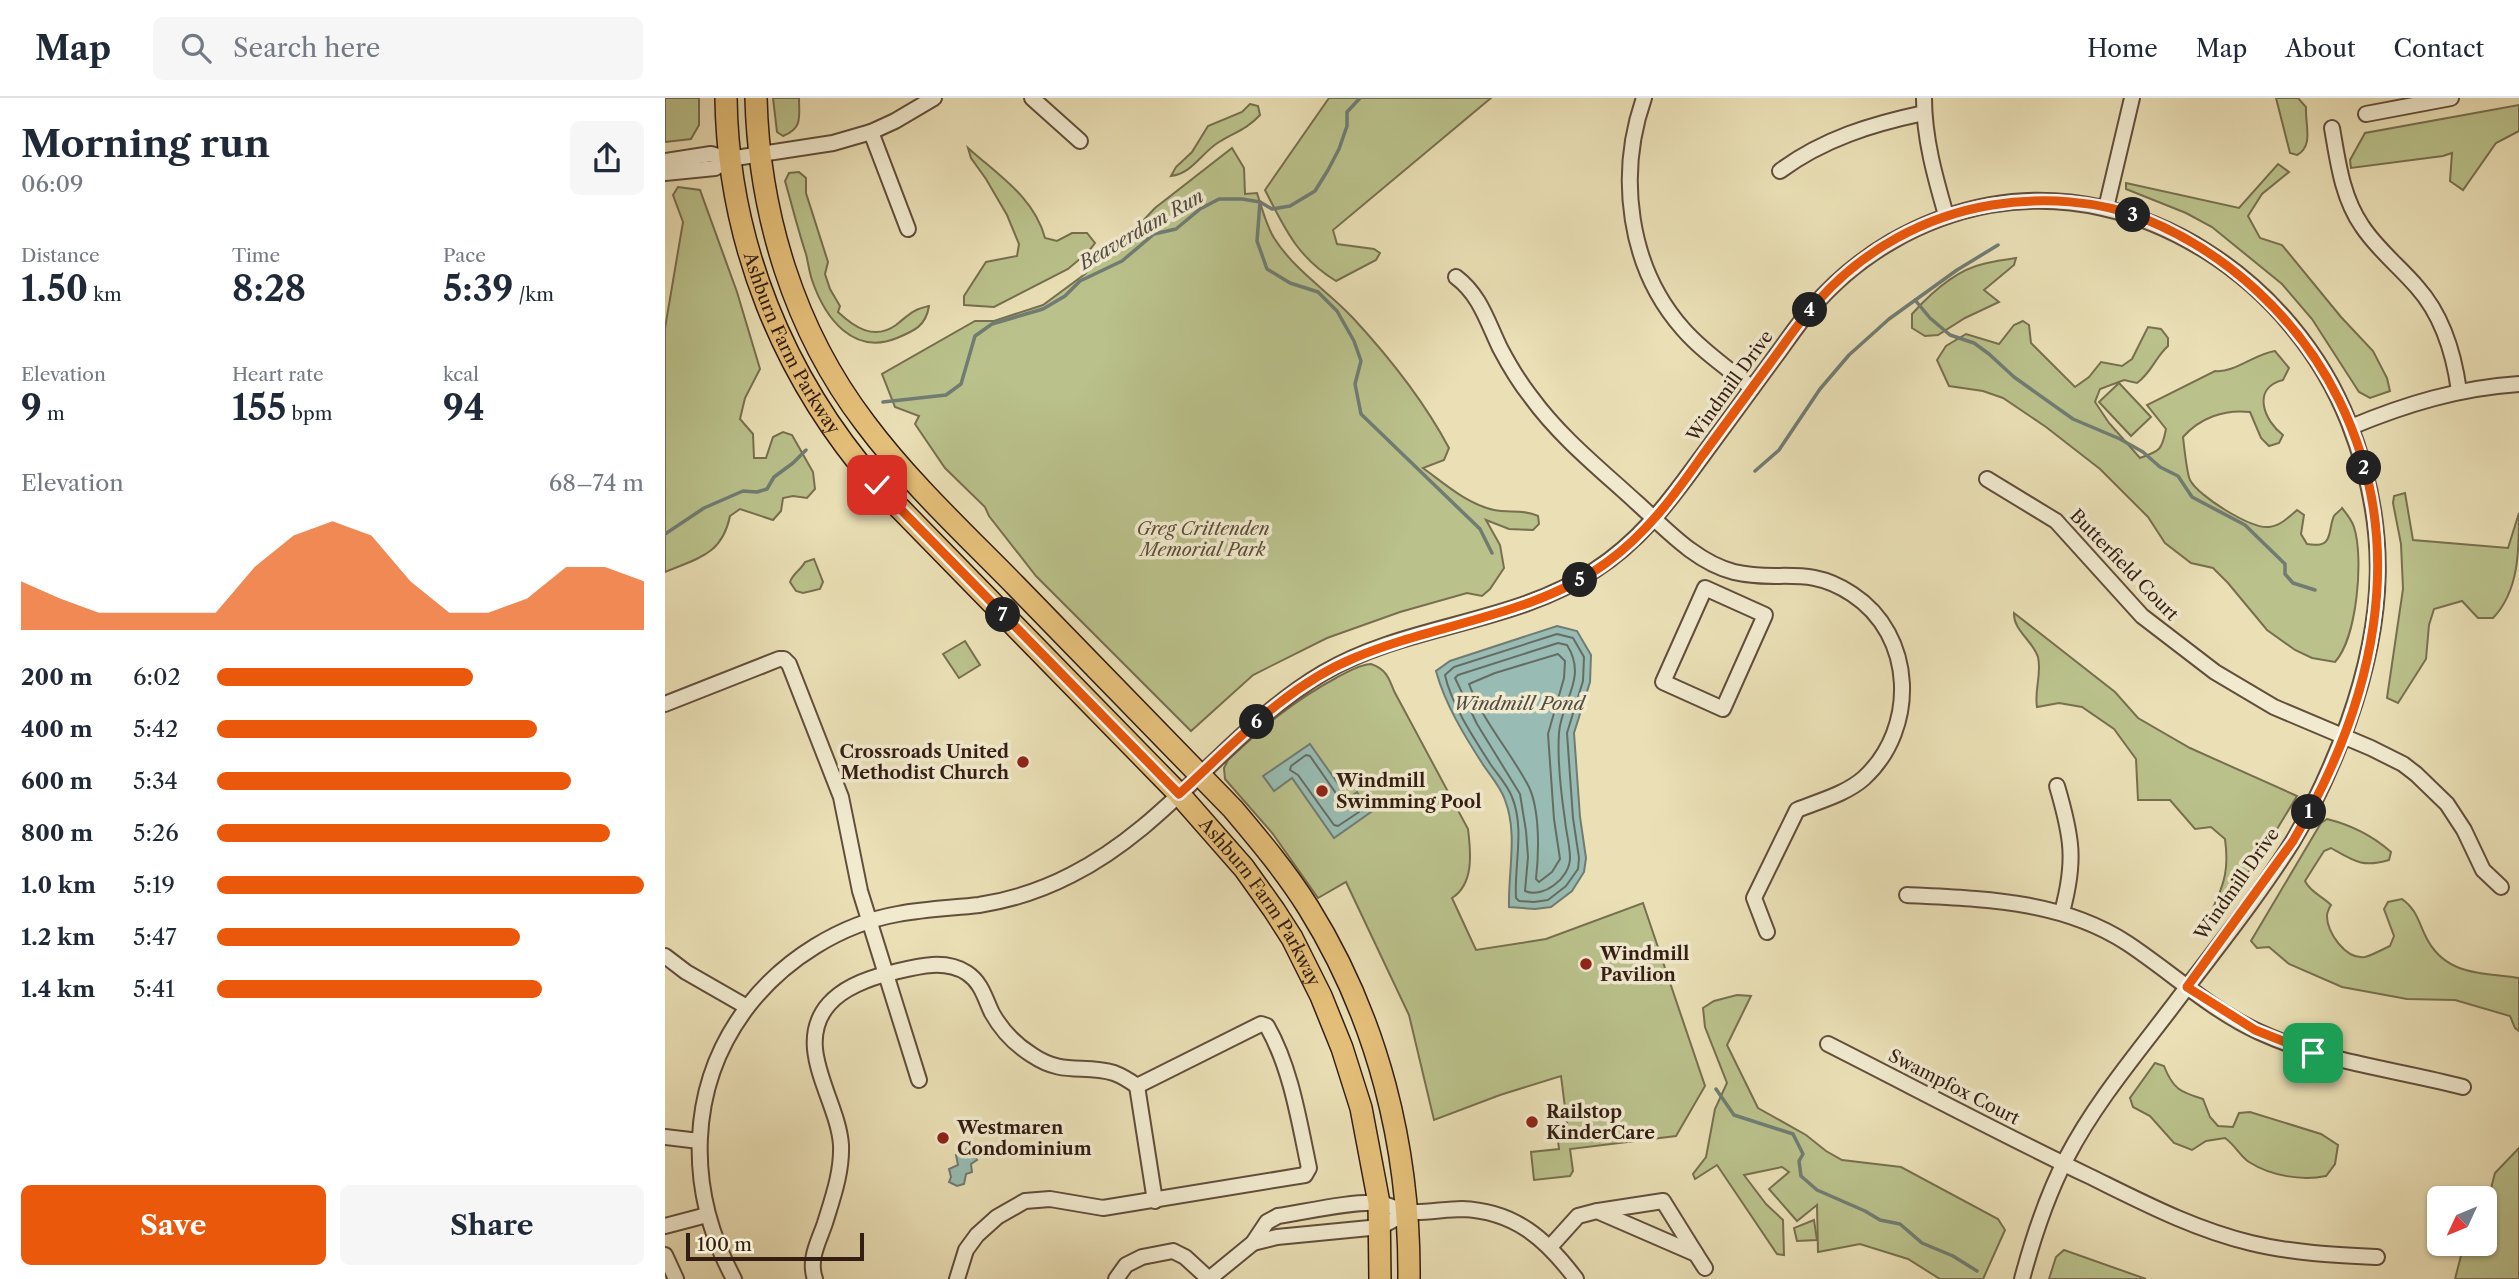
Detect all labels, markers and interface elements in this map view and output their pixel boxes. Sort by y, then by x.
search box [153,17,643,80]
text: Map [35,28,111,69]
icon: search [177,29,215,67]
text: Search here [233,32,380,64]
text: Home [2087,34,2158,63]
text: Map [2196,34,2247,63]
text: About [2285,34,2356,63]
text: Contact [2394,34,2484,63]
text: Morning run [21,120,270,167]
button: share [570,121,644,195]
text: 06:09 [21,170,84,198]
water label: Beaverdam Run [1073,184,1208,275]
pin: 3 [2115,198,2151,232]
text: 3 [2127,203,2138,226]
text: Distance [21,244,100,267]
text: Time [232,244,280,267]
text: Pace [443,244,486,267]
street label: Ashburn Farm Parkway [738,249,845,439]
text: 1.50 [21,267,88,310]
text: 8:28 [232,267,306,310]
text: 5:39 [443,267,513,310]
text: km [88,283,122,306]
text: /km [513,283,554,306]
pin: 4 [1793,292,1827,328]
text: 4 [1804,298,1815,321]
street label: Windmill Drive [1682,326,1778,447]
text: Elevation [21,363,106,386]
text: Heart rate [232,363,324,386]
text: kcal [443,363,479,386]
text: 9 [21,386,42,429]
text: 155 [232,386,286,429]
text: 94 [443,386,485,429]
text: m [42,402,65,425]
text: bpm [286,402,332,425]
pin: 2 [2347,450,2381,486]
pin [847,455,907,515]
text: 2 [2358,456,2369,479]
icon: check [858,466,896,504]
text: Elevation [21,469,124,497]
text: 68–74 m [549,469,644,497]
street label: Butterfield Court [2065,505,2183,626]
park label: Greg Crittenden Memorial Park [1136,518,1270,561]
pin: 5 [1563,562,1597,598]
text: 5 [1574,568,1585,591]
pin: 7 [985,598,1021,632]
text: 7 [998,603,1007,626]
text: 200 m [21,663,93,691]
text: 6:02 [133,663,181,691]
water label: Windmill Pond [1453,692,1586,715]
pin: 6 [1239,704,1275,740]
text: 6 [1251,710,1262,733]
text: 400 m [21,715,93,743]
text: 5:42 [133,715,178,743]
place label: Crossroads United Methodist Church [840,741,1010,784]
marker: Crossroads United Methodist Church [1015,754,1031,770]
text: 600 m [21,767,93,795]
text: 5:34 [133,767,178,795]
place label: Windmill Swimming Pool [1335,770,1482,813]
marker: Windmill Swimming Pool [1314,783,1330,799]
pin: 1 [2291,794,2327,830]
text: 1 [2304,800,2313,823]
street label: Ashburn Farm Parkway [1194,813,1326,991]
text: 800 m [21,819,93,847]
text: 5:26 [133,819,179,847]
street label: Windmill Drive [2190,824,2284,945]
text: 1.0 km [21,871,96,899]
text: 5:19 [133,871,175,899]
text: 1.2 km [21,923,95,951]
text: 5:47 [133,923,177,951]
place label: Windmill Pavilion [1599,943,1689,986]
marker: Windmill Pavilion [1578,956,1594,972]
text: 1.4 km [21,975,95,1003]
text: 5:41 [133,975,175,1003]
pin [2283,1023,2343,1083]
icon: arrive [2294,1034,2332,1072]
street label: Swampfox Court [1885,1044,2024,1130]
place label: Railstop KinderCare [1546,1101,1655,1144]
marker: Railstop KinderCare [1524,1114,1540,1130]
place label: Westmaren Condominium [956,1117,1092,1160]
marker: Westmaren Condominium [935,1130,951,1146]
button: Save [21,1185,326,1265]
button: Share [340,1185,644,1265]
north arrow [2427,1186,2497,1256]
map controls [2427,1186,2497,1256]
scale bar [686,1230,865,1262]
text: 100 m [697,1233,752,1256]

